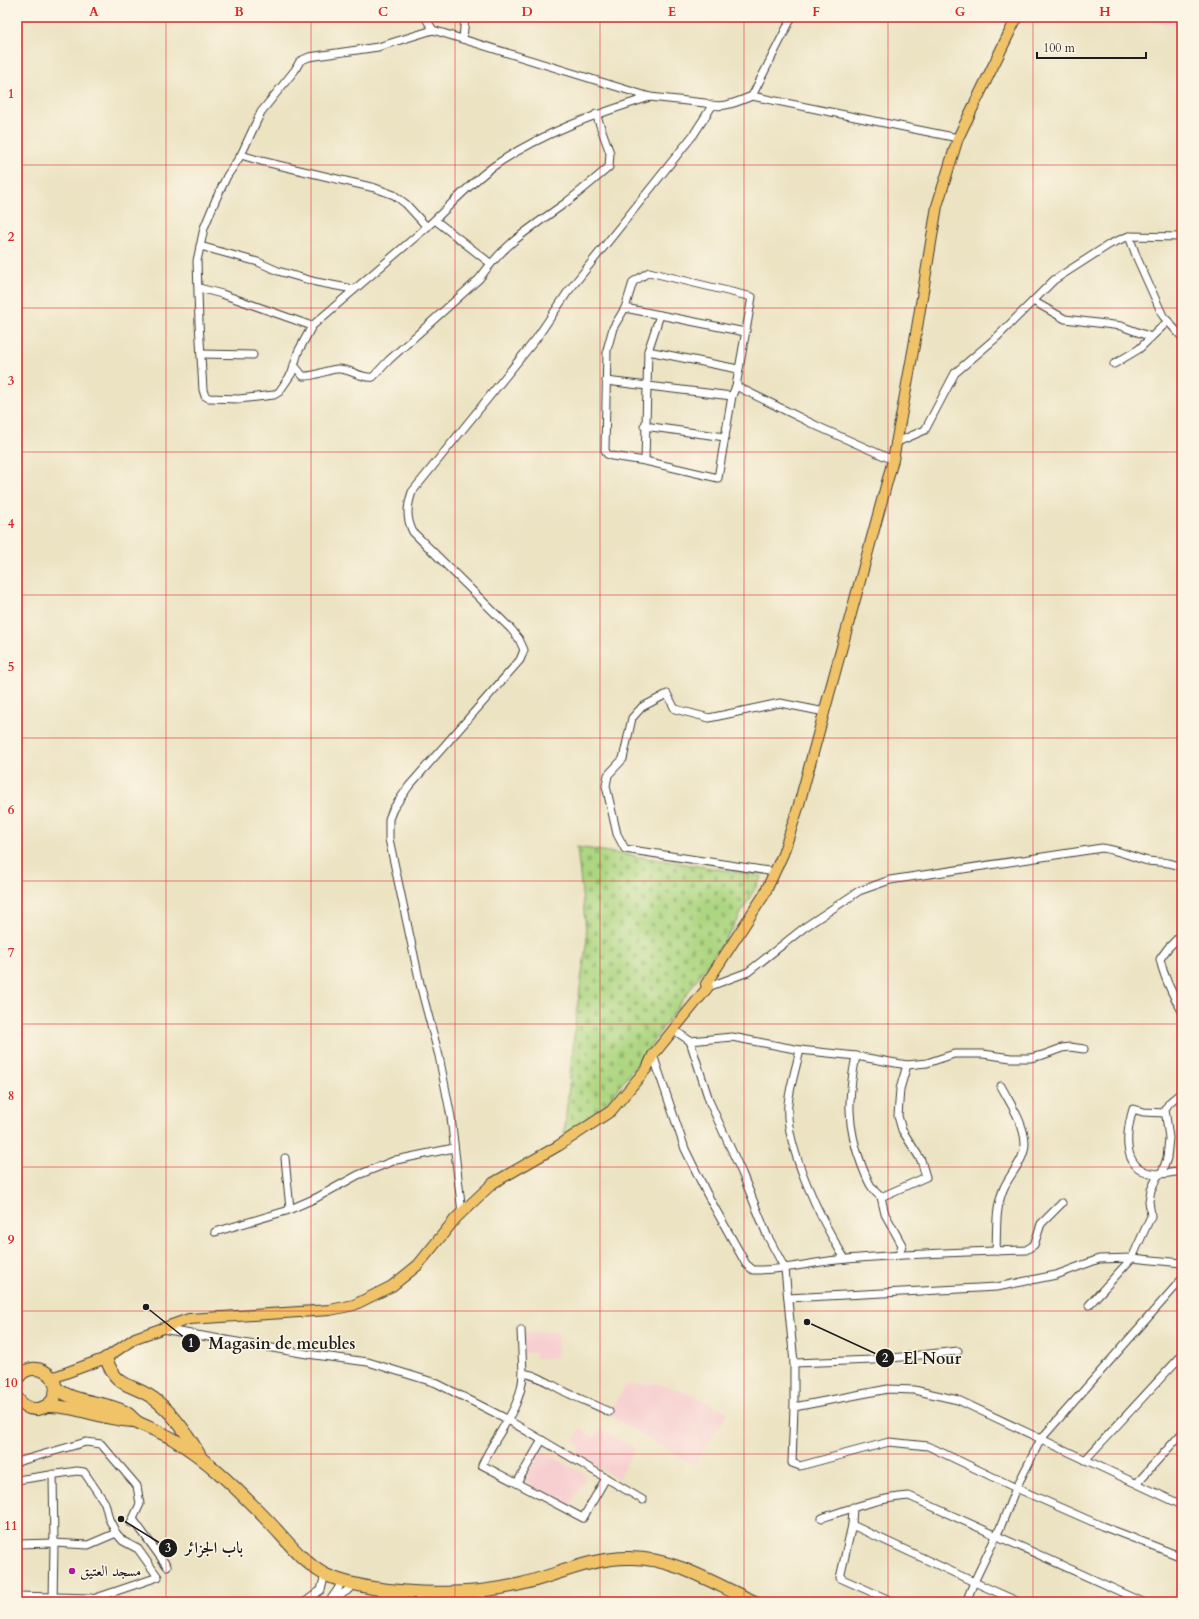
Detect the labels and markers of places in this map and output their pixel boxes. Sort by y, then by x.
callout: Magasin de meubles [181,1329,364,1357]
callout: El Nour [875,1344,969,1372]
callout: باب الجزائر [158,1534,251,1562]
place label: مسجد العتيق [80,1561,141,1581]
marker: مسجد العتيق [67,1566,77,1576]

